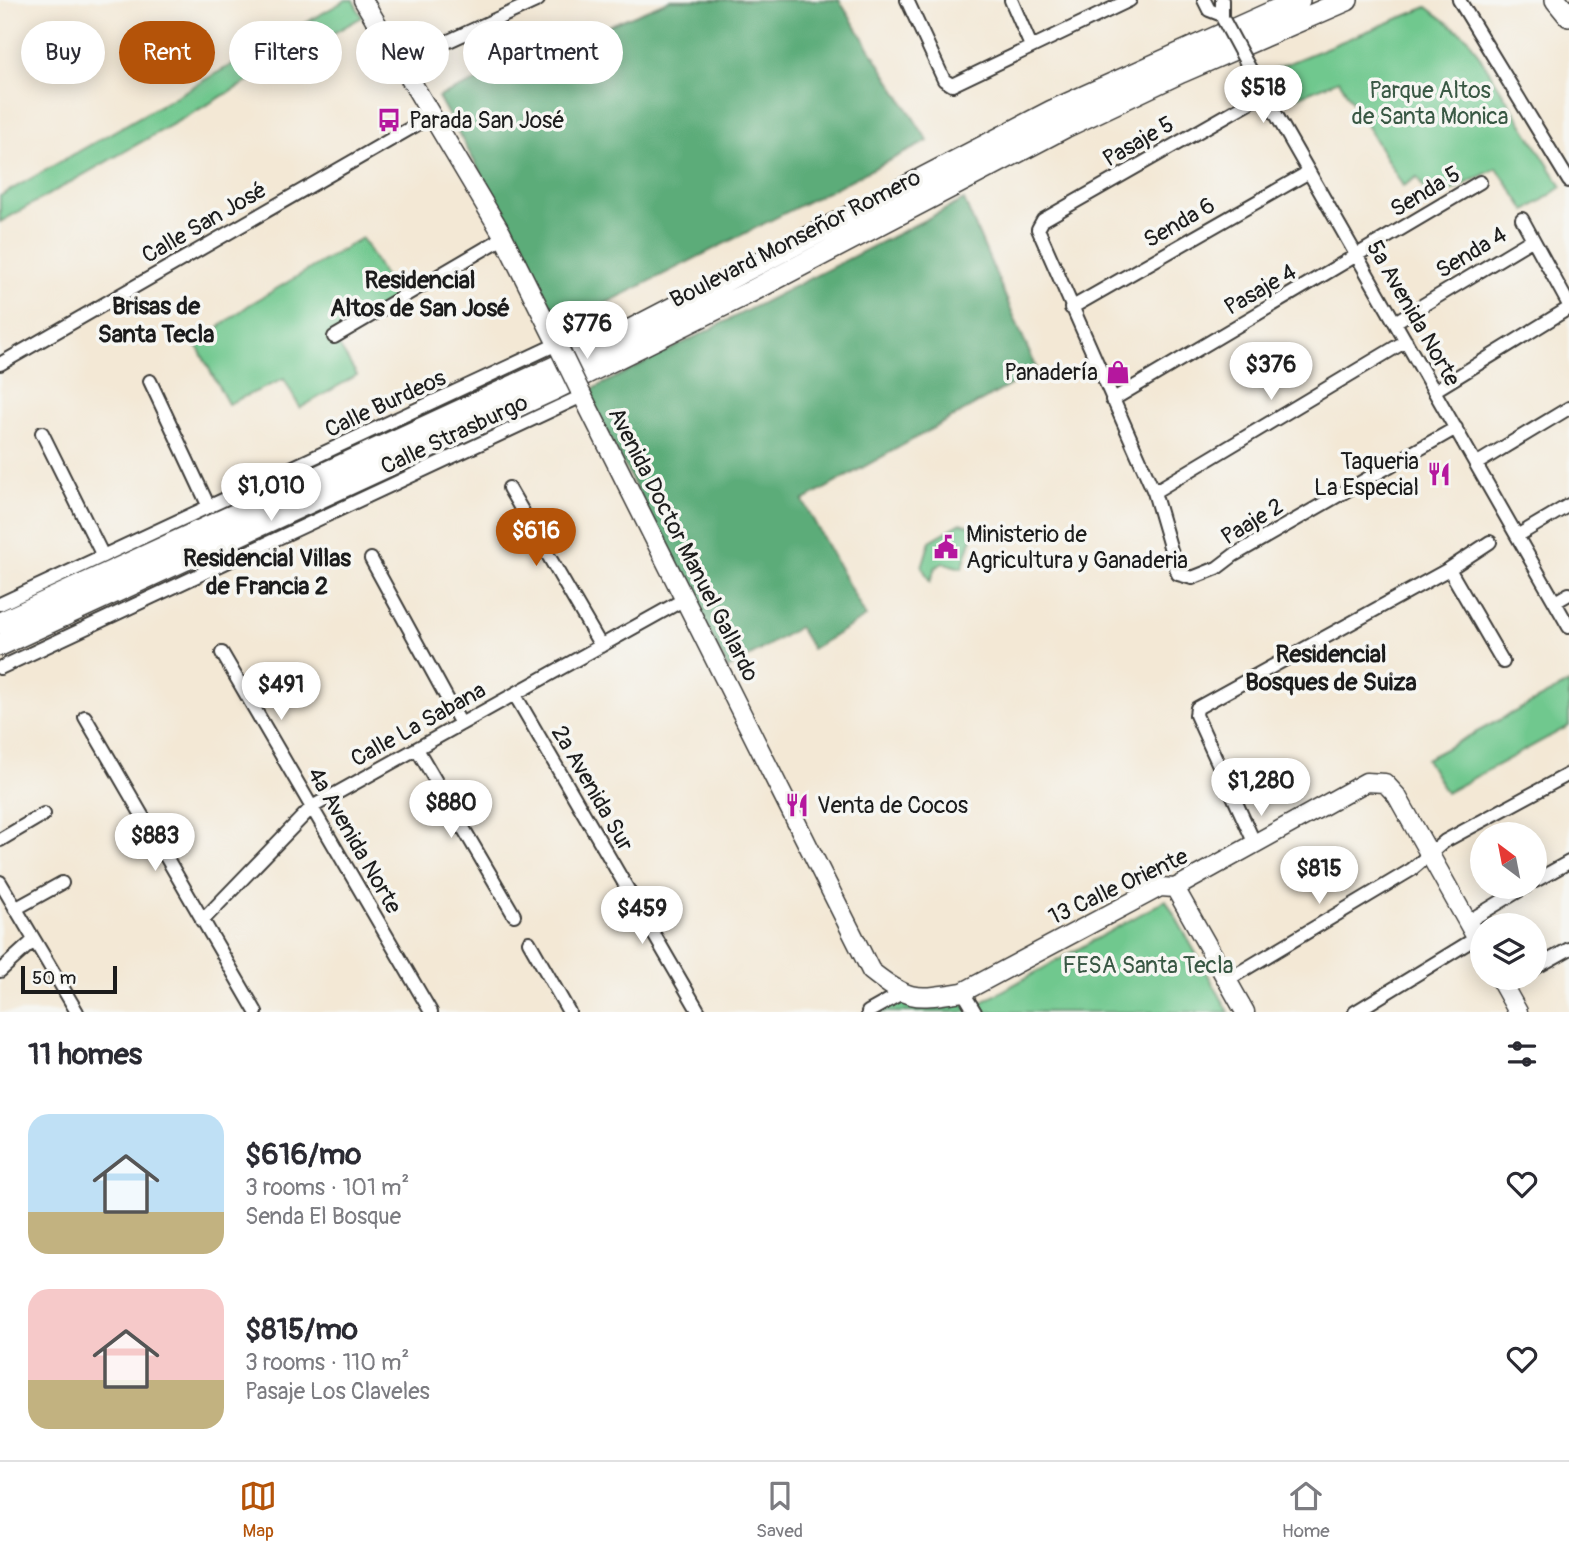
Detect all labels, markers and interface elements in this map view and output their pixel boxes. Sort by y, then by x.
chip: Buy [21,21,105,84]
chip: Rent [119,21,215,84]
chip: Filters [229,21,342,84]
chip: New [356,21,449,84]
chip: Apartment [463,21,623,84]
pin: $518 [1222,66,1304,125]
text: $518 [1240,73,1286,102]
park label: Parque Altos de Santa Monica [1351,76,1509,131]
bus stop icon: Parada San José [375,106,403,134]
place label: Parada San José [409,106,565,135]
street label: Pasaje 5 [1097,109,1179,173]
street label: Senda 5 [1385,159,1466,224]
street label: Boulevard Monseñor Romero [665,163,925,314]
street label: Calle San José [137,175,272,270]
street label: Senda 6 [1138,190,1220,254]
street label: Senda 4 [1431,220,1512,285]
street label: 5a Avenida Norte [1360,235,1467,392]
street label: Pasaje 4 [1219,257,1301,322]
district label: Residencial Altos de San José [330,266,510,323]
district label: Brisas de Santa Tecla [98,292,214,349]
pin: $776 [546,302,628,361]
text: $776 [562,309,612,338]
pin: $376 [1230,342,1312,402]
text: $376 [1246,350,1296,379]
place label: Panadería [1004,358,1098,387]
shop icon: Panadería [1104,358,1132,386]
street label: Calle Burdeos [320,363,450,444]
street label: Calle Strasburgo [376,388,532,481]
street label: Avenida Doctor Manuel Gallardo [602,402,765,686]
place label: Taqueria La Especial [1314,447,1419,502]
restaurant icon: Taqueria La Especial [1425,460,1453,488]
pin: $1,010 [214,463,328,523]
text: $1,010 [237,471,305,500]
street label: Paaje 2 [1216,492,1289,551]
pin: $616 [495,508,577,568]
text: $616 [512,516,560,545]
place label: Ministerio de Agricultura y Ganaderia [966,520,1188,575]
public building icon: Ministerio de Agricultura y Ganaderia [932,533,960,561]
district label: Residencial Villas de Francia 2 [183,544,351,601]
district label: Residencial Bosques de Suiza [1245,640,1417,697]
pin: $491 [240,662,322,722]
text: $491 [258,670,304,699]
street label: Calle La Sabana [346,675,491,773]
street label: 2a Avenida Sur [545,720,640,856]
pin: $1,280 [1204,758,1318,818]
street label: 4a Avenida Norte [301,762,409,919]
text: $1,280 [1227,766,1295,795]
pin: $880 [410,780,492,840]
text: $880 [425,788,477,817]
restaurant icon: Venta de Cocos [783,791,811,819]
place label: Venta de Cocos [817,791,968,820]
pin: $883 [114,814,196,873]
text: $883 [131,821,179,850]
north arrow [1470,822,1547,900]
map controls [1470,822,1547,990]
street label: 13 Calle Oriente [1044,841,1193,931]
pin: $815 [1278,846,1360,906]
text: $815 [1296,854,1342,883]
pin: $459 [601,886,683,946]
text: $459 [617,894,667,923]
button: layers [1470,913,1547,990]
park label: FESA Santa Tecla [1063,951,1233,980]
scale bar [21,963,117,995]
text: 50 m [32,966,76,990]
icon: filters [1503,1035,1541,1073]
text: 11 homes [28,1036,142,1073]
text: $616/mo [245,1136,361,1173]
icon: home [84,1142,168,1226]
icon: heart [1503,1165,1541,1203]
text: 3 rooms · 101 m² [245,1173,409,1202]
text: Senda El Bosque [245,1202,401,1231]
text: $815/mo [245,1311,358,1348]
icon: home [84,1317,168,1401]
icon: heart [1503,1340,1541,1378]
text: 3 rooms · 110 m² [245,1348,409,1377]
text: Pasaje Los Claveles [245,1377,430,1406]
tab: Map [239,1477,277,1543]
tab: Saved [756,1477,803,1543]
tab: Home [1282,1477,1330,1543]

